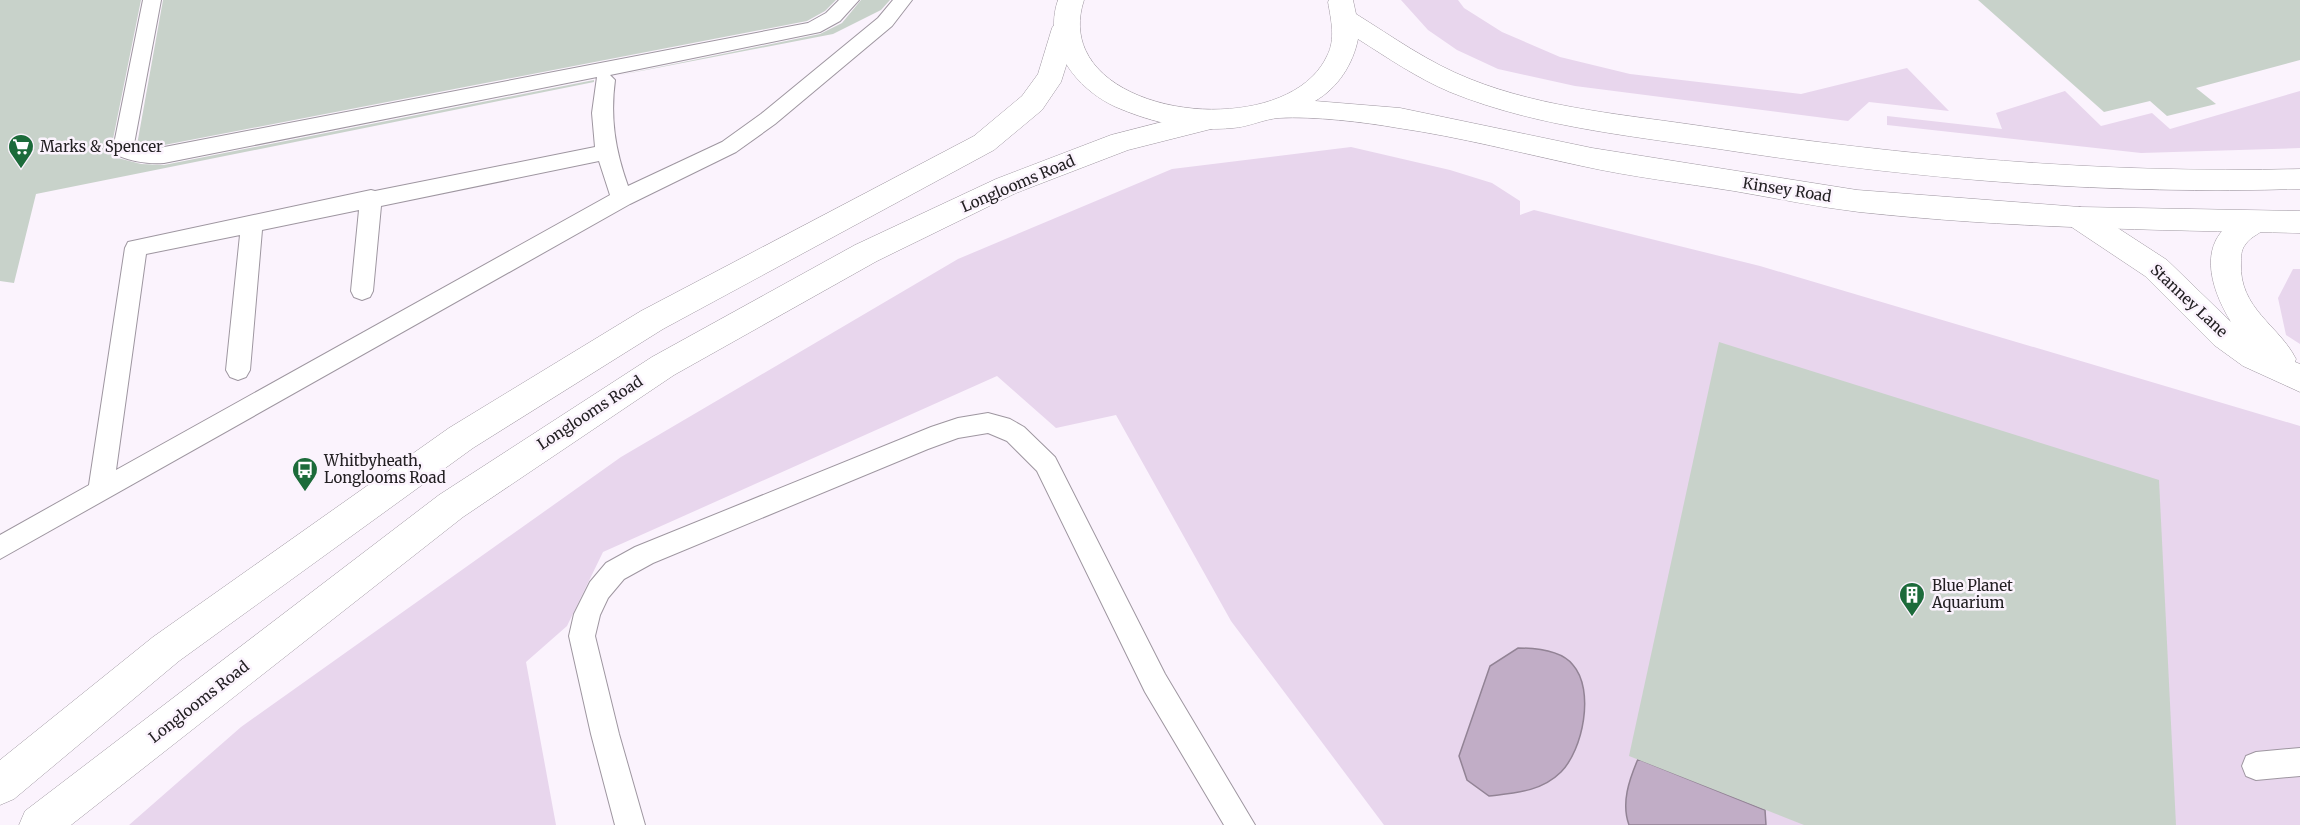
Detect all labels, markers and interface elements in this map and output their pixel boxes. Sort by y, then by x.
supermarket icon: Marks & Spencer [6,132,36,170]
place label: Marks & Spencer [40,137,163,156]
street label: Longlooms Road [958,151,1078,216]
street label: Kinsey Road [1741,173,1833,206]
street label: Stanney Lane [2147,260,2232,341]
street label: Longlooms Road [534,371,646,454]
place label: Whitbyheath, Longlooms Road [323,451,446,487]
bus stop icon: Whitbyheath, Longlooms Road [290,455,320,493]
place label: Blue Planet Aquarium [1931,576,2013,612]
building icon: Blue Planet Aquarium [1897,580,1927,618]
street label: Longlooms Road [145,657,252,747]

